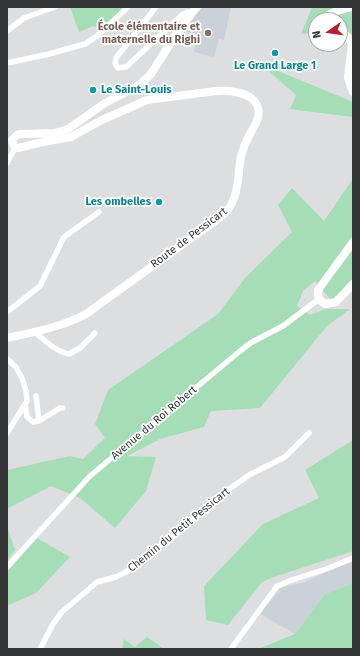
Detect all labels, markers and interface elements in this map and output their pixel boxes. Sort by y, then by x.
north arrow [308,12,348,52]
place label: École élémentaire et maternelle du Righi [98,20,200,46]
marker: École élémentaire et maternelle du Righi [203,28,213,38]
text: N [310,30,324,40]
marker: Le Grand Large 1 [270,48,280,58]
place label: Le Grand Large 1 [234,59,316,73]
place label: Le Saint-Louis [101,83,172,97]
marker: Le Saint-Louis [88,85,98,95]
place label: Les ombelles [85,195,151,209]
marker: Les ombelles [154,197,164,207]
street label: Route de Pessicart [148,205,230,271]
street label: Avenue du Roi Robert [108,383,200,463]
street label: Chemin du Petit Pessicart [126,485,232,575]

